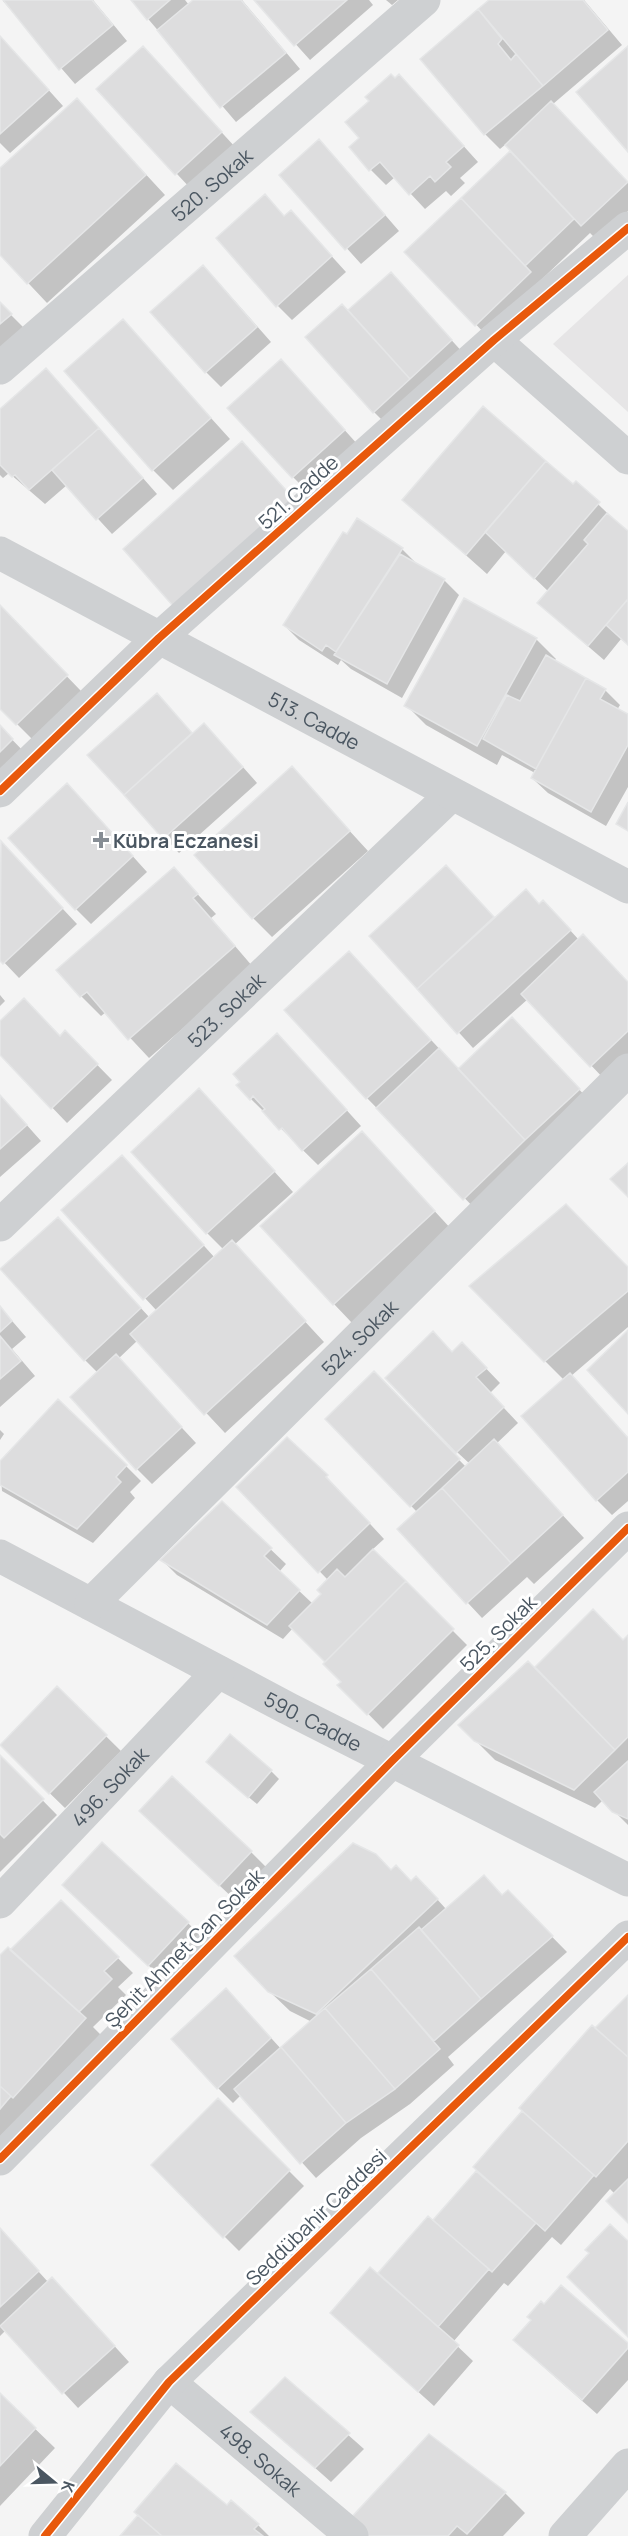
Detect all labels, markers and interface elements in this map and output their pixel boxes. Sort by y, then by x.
street label: 520. Sokak [165,141,258,227]
street label: 521. Cadde [252,449,344,535]
street label: 513. Cadde [264,685,365,756]
place label: Kübra Eczanesi [113,827,259,854]
marker: Kübra Eczanesi [94,833,108,847]
street label: 523. Sokak [181,965,271,1053]
street label: 524. Sokak [315,1293,404,1381]
street label: 525. Sokak [454,1588,543,1677]
street label: 590. Cadde [260,1685,367,1757]
street label: 496. Sokak [65,1740,155,1832]
street label: Şehit Ahmet Can Sokak [99,1862,270,2033]
street label: Seddübahir Caddesi [240,2143,392,2291]
street label: 498. Sokak [214,2417,309,2502]
north arrow [24,2452,84,2512]
text: K [56,2478,80,2496]

